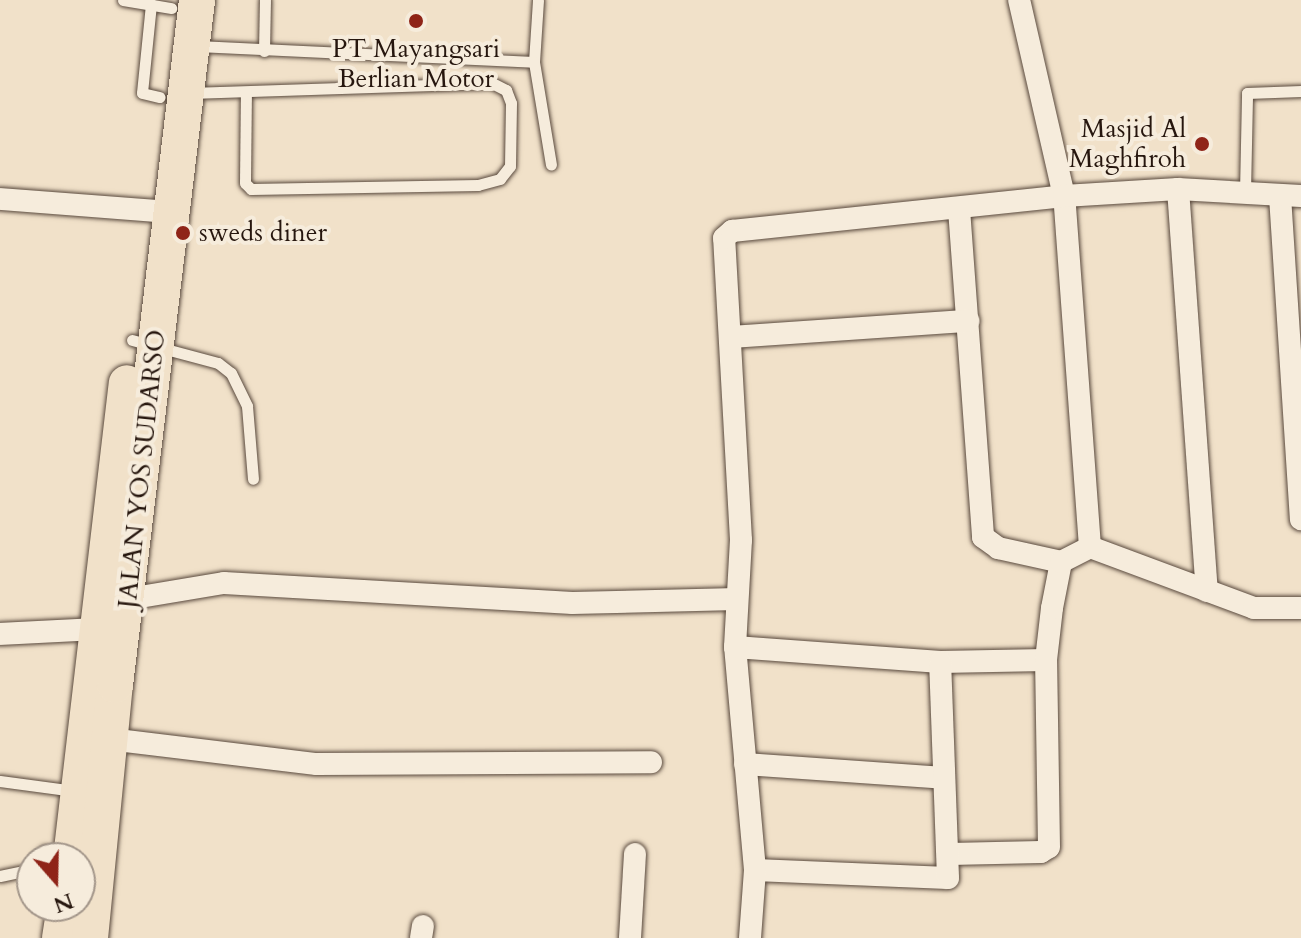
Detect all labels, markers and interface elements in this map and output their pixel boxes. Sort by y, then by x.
marker: PT Mayangsari Berlian Motor [407,12,425,30]
place label: PT Mayangsari Berlian Motor [332,33,500,94]
place label: Masjid Al Maghfiroh [1069,113,1186,174]
marker: Masjid Al Maghfiroh [1193,135,1211,153]
place label: sweds diner [199,217,327,249]
marker: sweds diner [174,224,192,242]
street label: JALAN YOS SUDARSO [112,328,172,610]
north arrow [16,842,96,922]
text: N [49,885,78,920]

